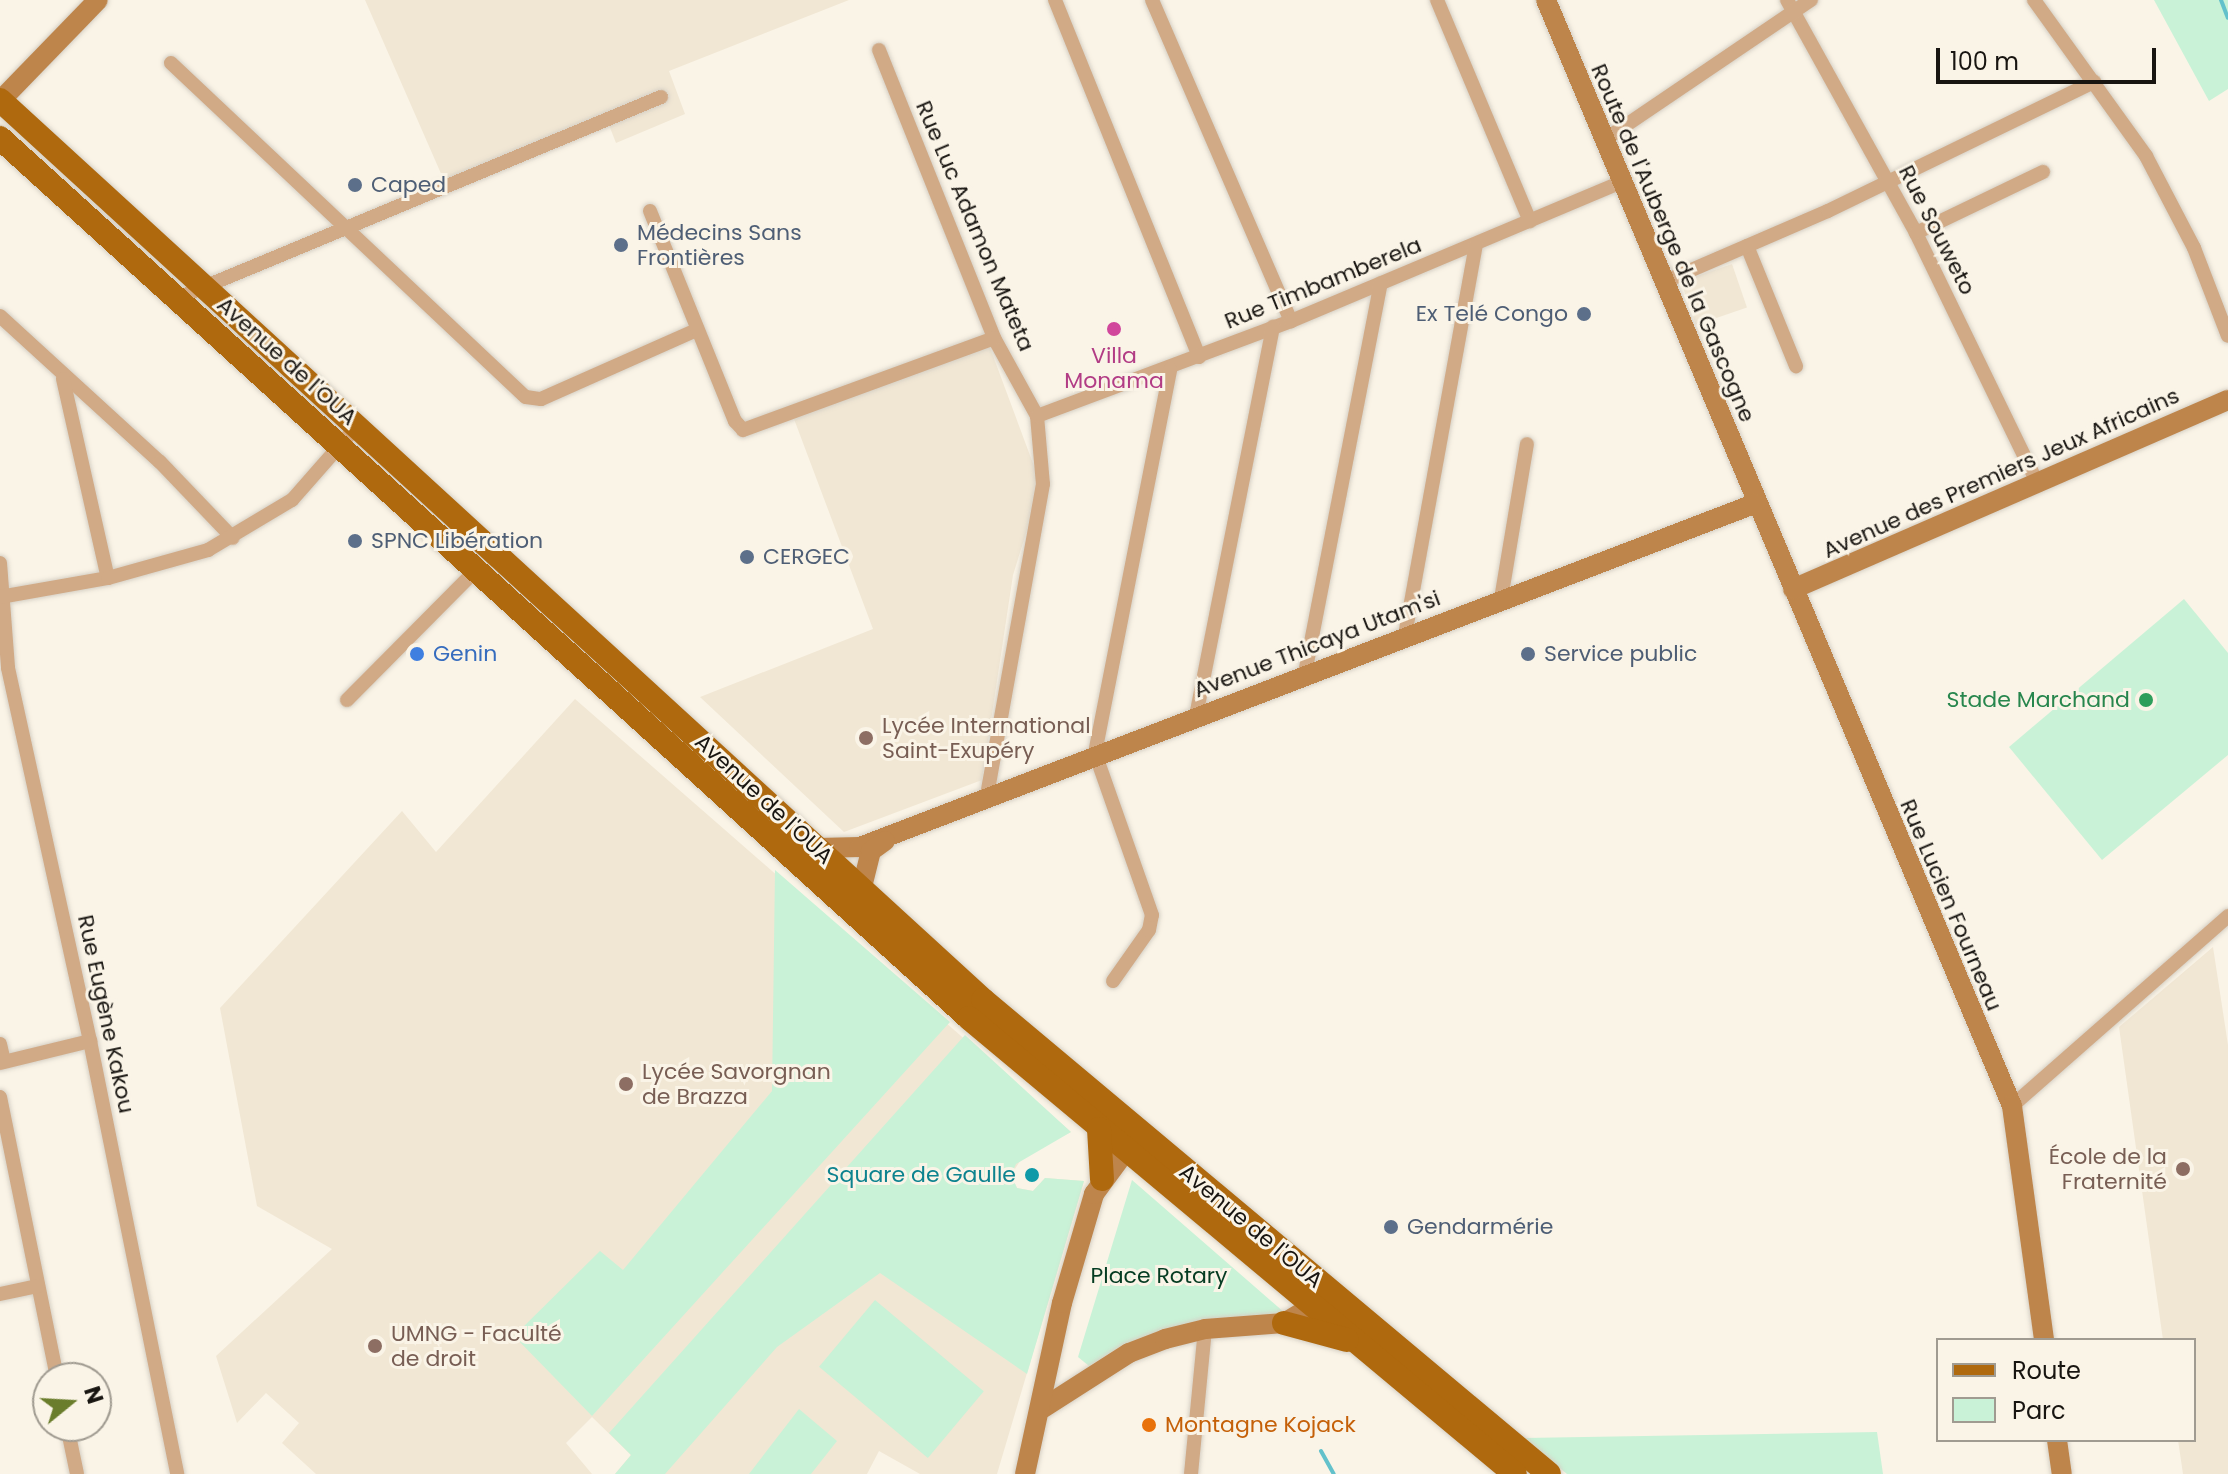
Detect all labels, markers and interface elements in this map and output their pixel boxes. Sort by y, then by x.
scale bar [1940,32,2160,82]
text: 100 m [1950,45,2019,78]
street label: Route de l'Auberge de la Gascogne [1585,60,1761,426]
street label: Rue Luc Adamon Mateta [910,97,1040,355]
street label: Rue Souweto [1893,161,1981,299]
place label: Caped [371,172,446,198]
marker: Caped [346,176,364,194]
place label: Médecins Sans Frontières [637,219,802,270]
street label: Rue Timbamberela [1221,231,1425,335]
marker: Médecins Sans Frontières [612,236,630,254]
street label: Avenue de l'OUA [212,291,362,431]
place label: Ex Telé Congo [1416,301,1568,327]
marker: Ex Telé Congo [1575,305,1593,323]
marker: Villa Monama [1105,320,1123,338]
place label: Villa Monama [1064,342,1164,394]
street label: Avenue des Premiers Jeux Africains [1819,382,2183,564]
place label: SPNC Libération [371,528,543,554]
marker: SPNC Libération [346,532,364,550]
place label: CERGEC [763,544,850,570]
marker: CERGEC [738,548,756,566]
street label: Avenue Thicaya Utam'si [1190,585,1444,703]
place label: Genin [433,641,497,667]
place label: Service public [1544,641,1697,667]
marker: Genin [408,645,426,663]
marker: Service public [1519,645,1537,663]
place label: Stade Marchand [1947,687,2130,713]
marker: Stade Marchand [2137,691,2155,709]
place label: Lycée International Saint-Exupéry [882,712,1091,764]
street label: Avenue de l'OUA [690,728,838,870]
marker: Lycée International Saint-Exupéry [857,729,875,747]
street label: Rue Lucien Fourneau [1894,795,2008,1015]
street label: Rue Eugène Kakou [72,912,140,1116]
place label: Lycée Savorgnan de Brazza [642,1058,831,1110]
marker: Lycée Savorgnan de Brazza [617,1075,635,1093]
place label: École de la Fraternité [2049,1143,2167,1194]
street label: Avenue de l'OUA [1174,1158,1328,1294]
marker: École de la Fraternité [2174,1160,2192,1178]
place label: Square de Gaulle [827,1162,1016,1188]
marker: Square de Gaulle [1023,1166,1041,1184]
place label: Gendarmérie [1407,1214,1553,1240]
marker: Gendarmérie [1382,1218,1400,1236]
park label: Place Rotary [1091,1263,1227,1289]
place label: UMNG - Faculté de droit [391,1320,562,1372]
marker: UMNG - Faculté de droit [366,1337,384,1355]
legend [1936,1338,2196,1442]
text: Route [2012,1354,2081,1387]
north arrow [32,1362,112,1442]
text: N [76,1382,111,1408]
text: Parc [2012,1394,2066,1427]
place label: Montagne Kojack [1165,1412,1356,1438]
marker: Montagne Kojack [1140,1416,1158,1434]

